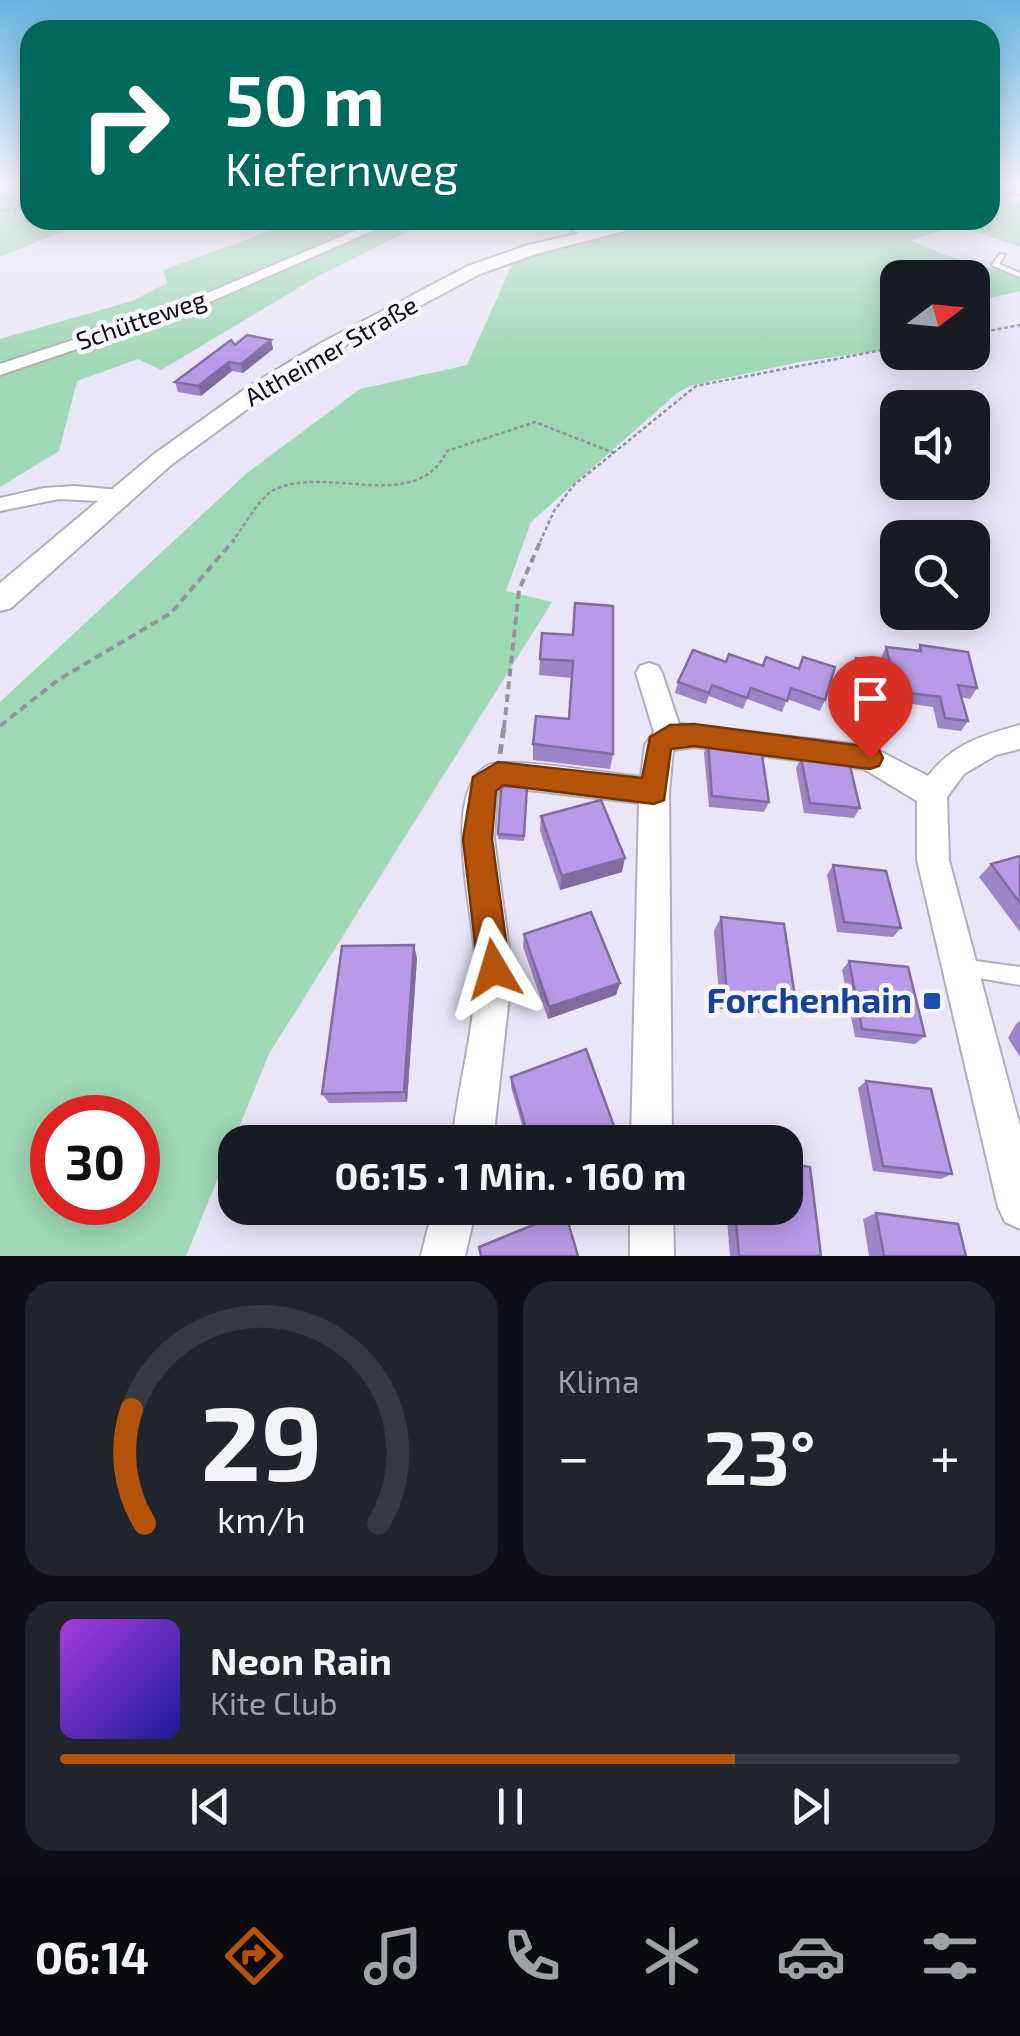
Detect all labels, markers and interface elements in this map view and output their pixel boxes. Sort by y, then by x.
text: 50 m [225,56,385,140]
icon: right [60,60,190,190]
text: Kiefernweg [225,141,458,195]
north arrow [880,260,990,370]
map controls [880,260,990,630]
street label: Schütteweg [72,283,210,355]
street label: Altheimer Straße [239,289,422,412]
button: sound [880,390,990,500]
button: search [880,520,990,630]
pin [828,656,913,759]
icon: arrive [843,671,898,726]
position arrow [442,917,546,1021]
place label: Forchenhain [706,978,912,1020]
marker: Forchenhain [921,990,943,1012]
speed limit sign: 30 [30,1095,160,1225]
text: 06:15 · 1 Min. · 160 m [335,1152,686,1198]
text: Klima [558,1361,639,1399]
text: 29 [200,1377,322,1502]
text: 23° [704,1410,816,1500]
text: − [558,1422,590,1488]
text: + [930,1422,960,1488]
text: km/h [217,1497,306,1540]
text: Neon Rain [210,1637,392,1683]
text: Kite Club [210,1683,338,1721]
icon: previous [183,1779,238,1834]
icon: pause [483,1779,538,1834]
icon: next [783,1779,838,1834]
icon: directions [219,1921,289,1991]
icon: music [358,1921,428,1991]
icon: phone [497,1921,567,1991]
icon: climate [637,1921,707,1991]
icon: car [776,1921,846,1991]
icon: filters [915,1921,985,1991]
text: 06:14 [35,1929,149,1983]

